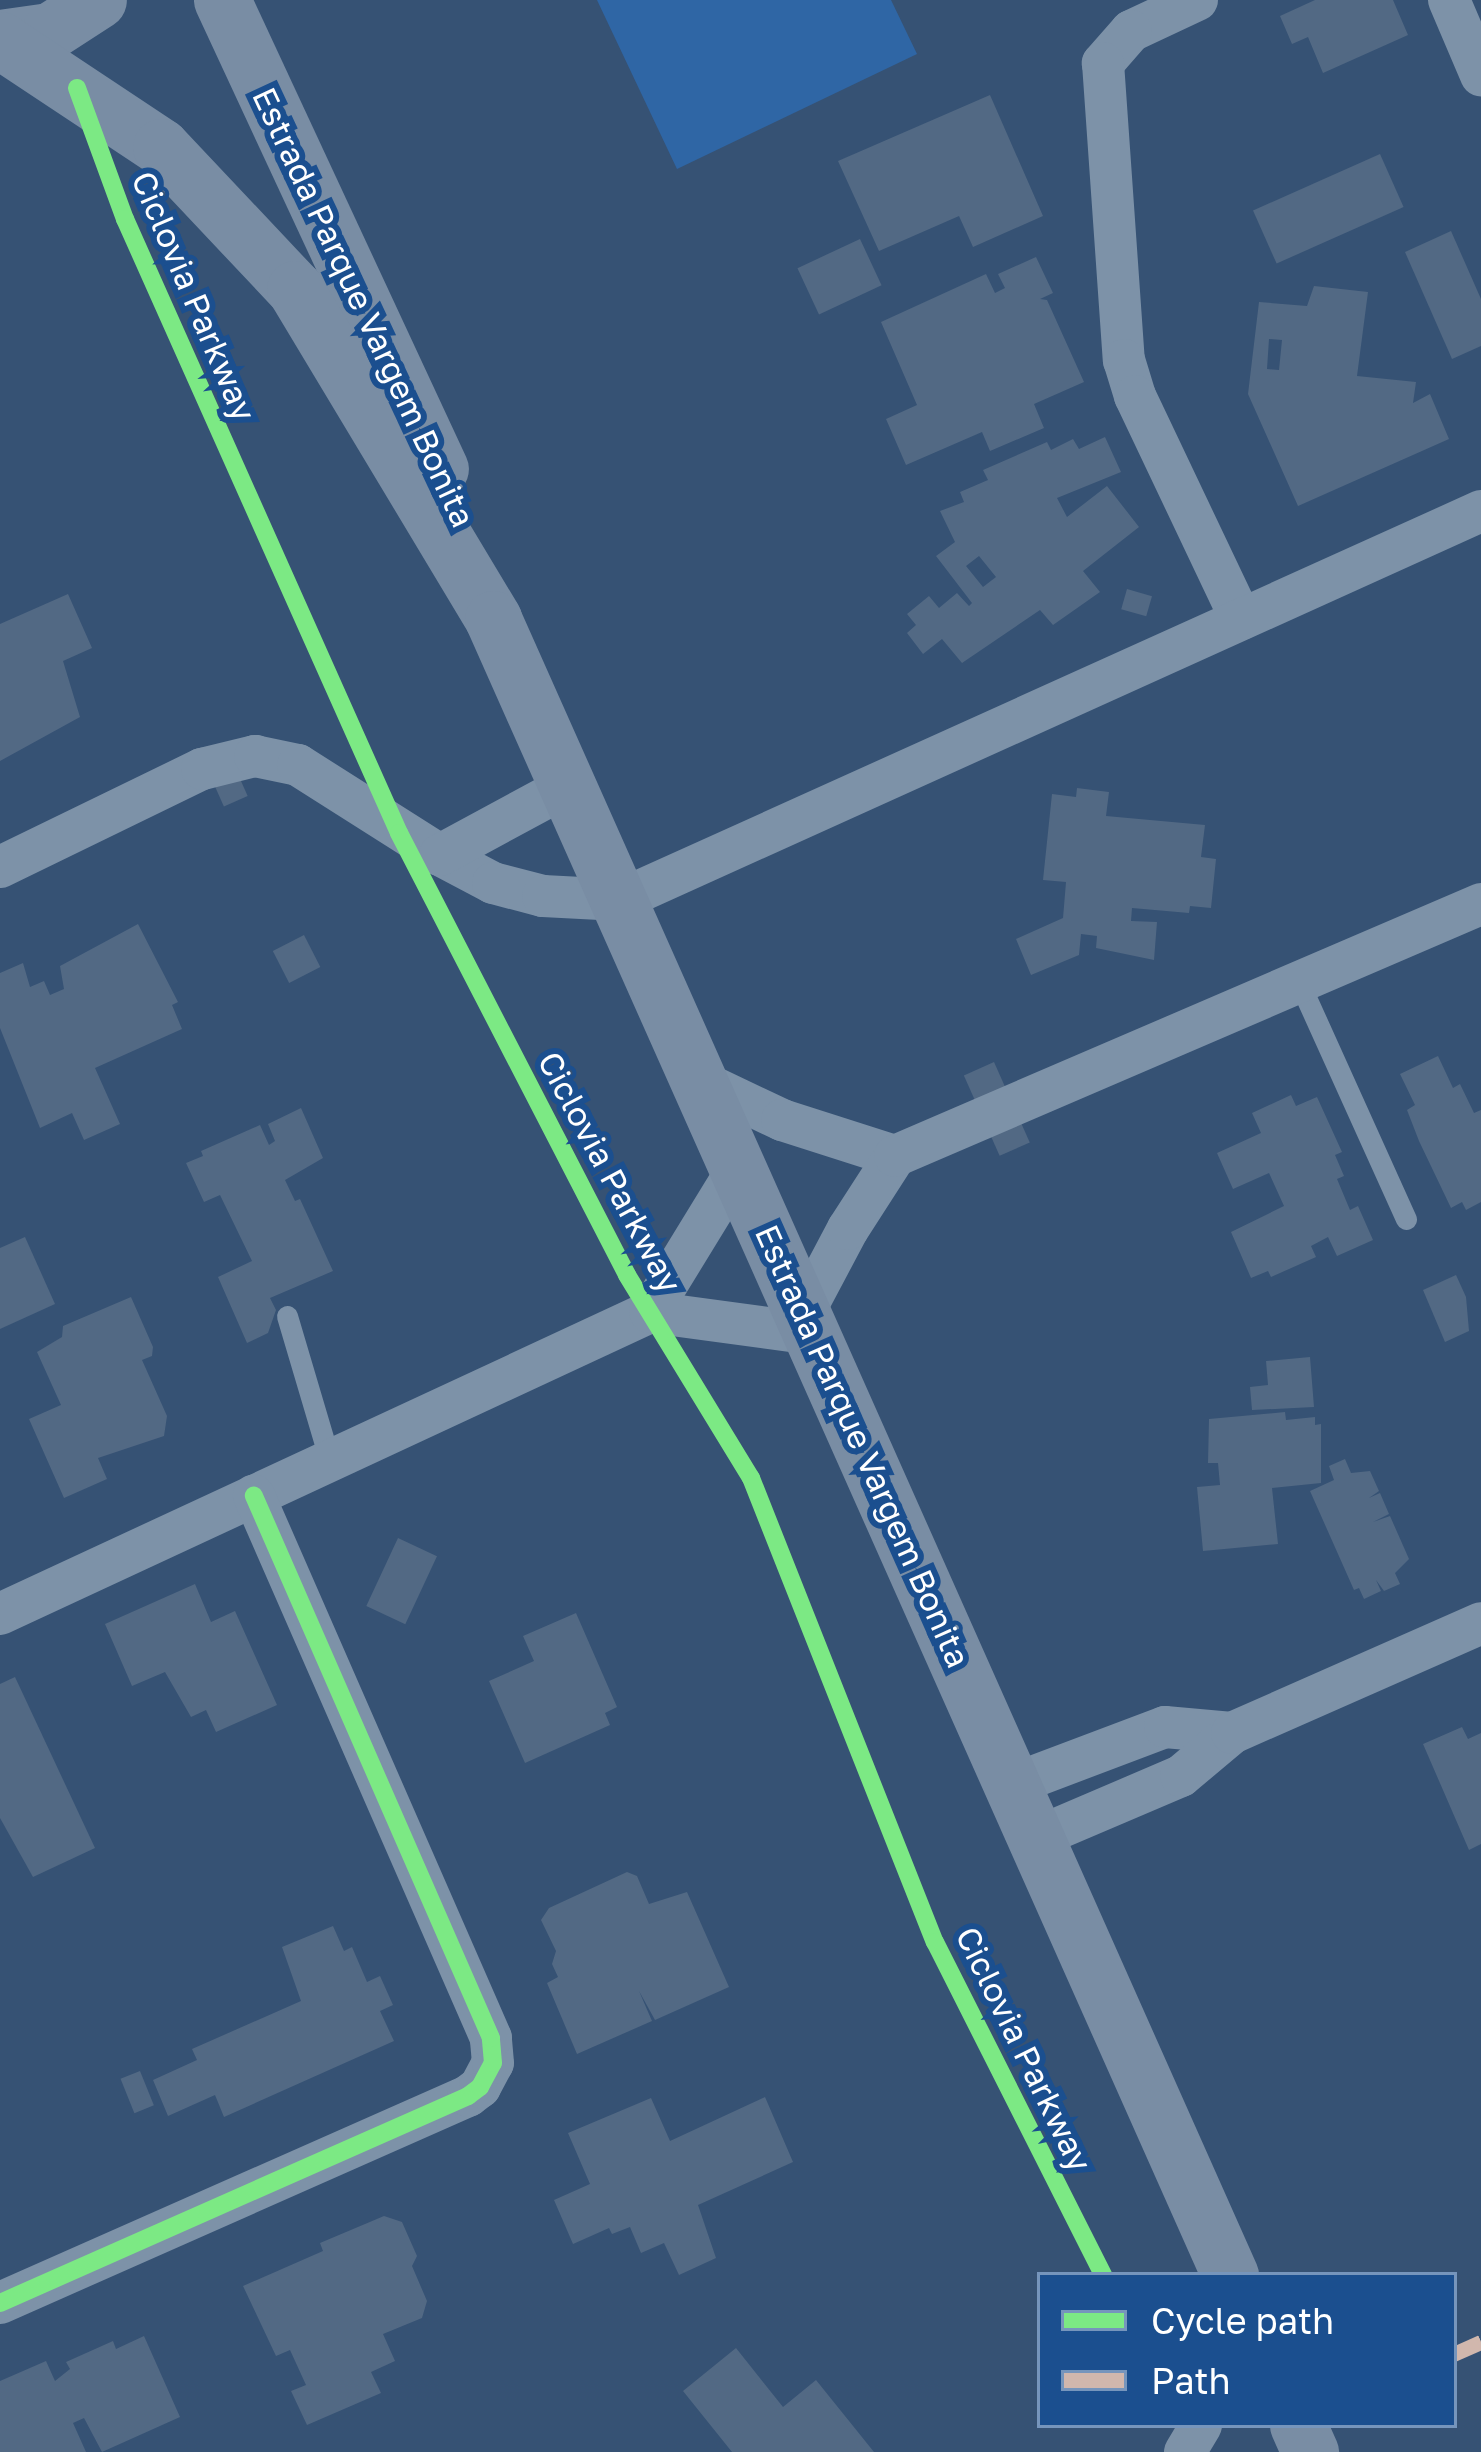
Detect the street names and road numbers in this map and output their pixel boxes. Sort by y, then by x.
street label: Estrada Parque Vargem Bonita [245,81,483,533]
street label: Ciclovia Parkway [124,165,264,427]
street label: Ciclovia Parkway [530,1045,690,1299]
street label: Estrada Parque Vargem Bonita [747,1219,979,1673]
street label: Ciclovia Parkway [948,1920,1100,2178]

